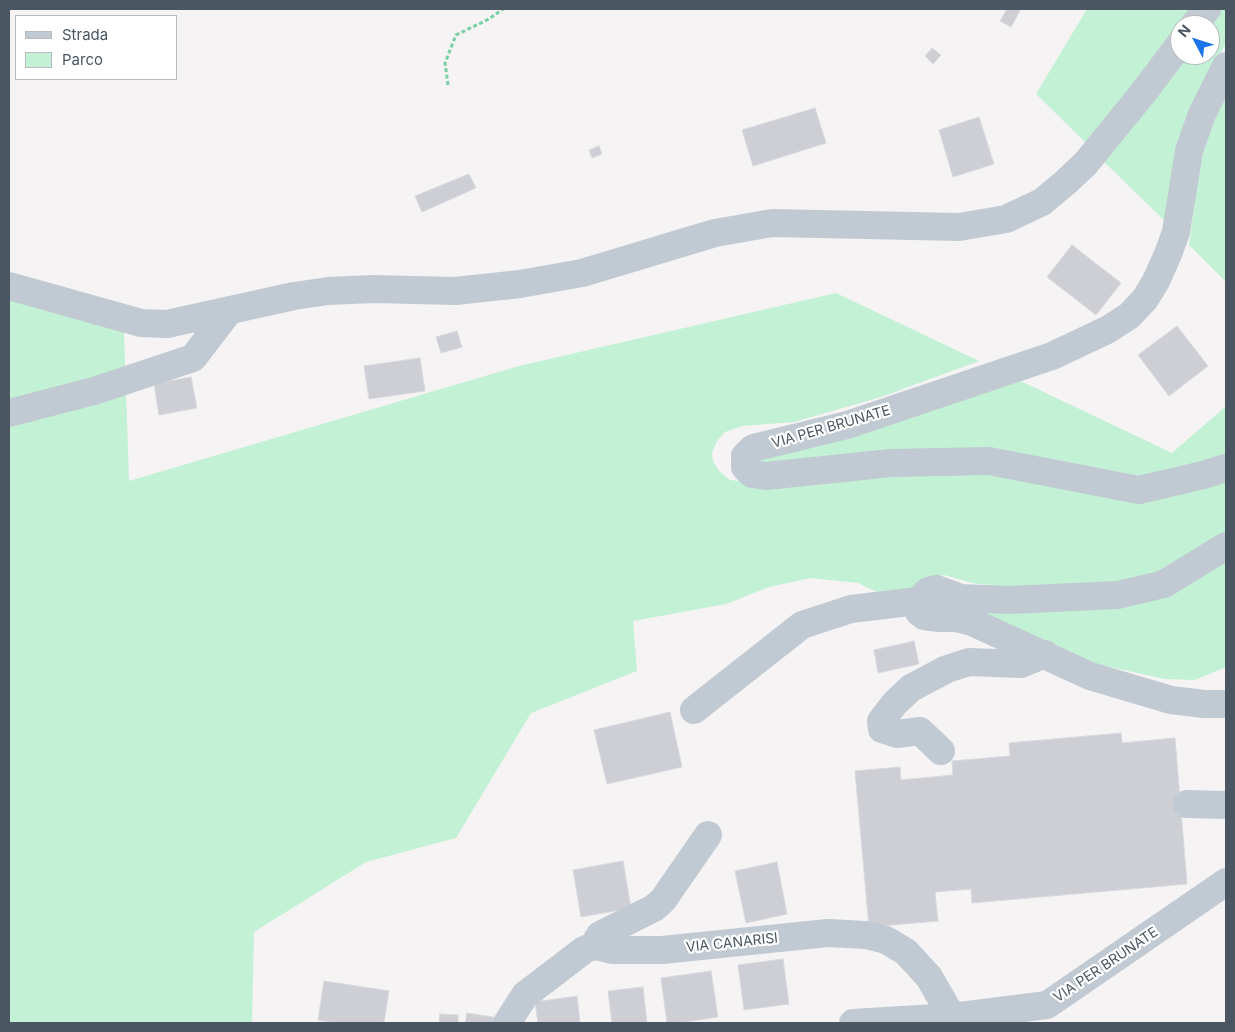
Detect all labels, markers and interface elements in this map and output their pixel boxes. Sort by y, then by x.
legend [15,15,178,80]
north arrow [1170,15,1220,65]
text: N [1174,21,1194,40]
text: Strada [62,25,108,44]
text: Parco [62,50,103,69]
street label: VIA PER BRUNATE [770,402,892,452]
street label: VIA PER BRUNATE [1051,924,1161,1006]
street label: VIA CANARISI [685,930,779,956]

